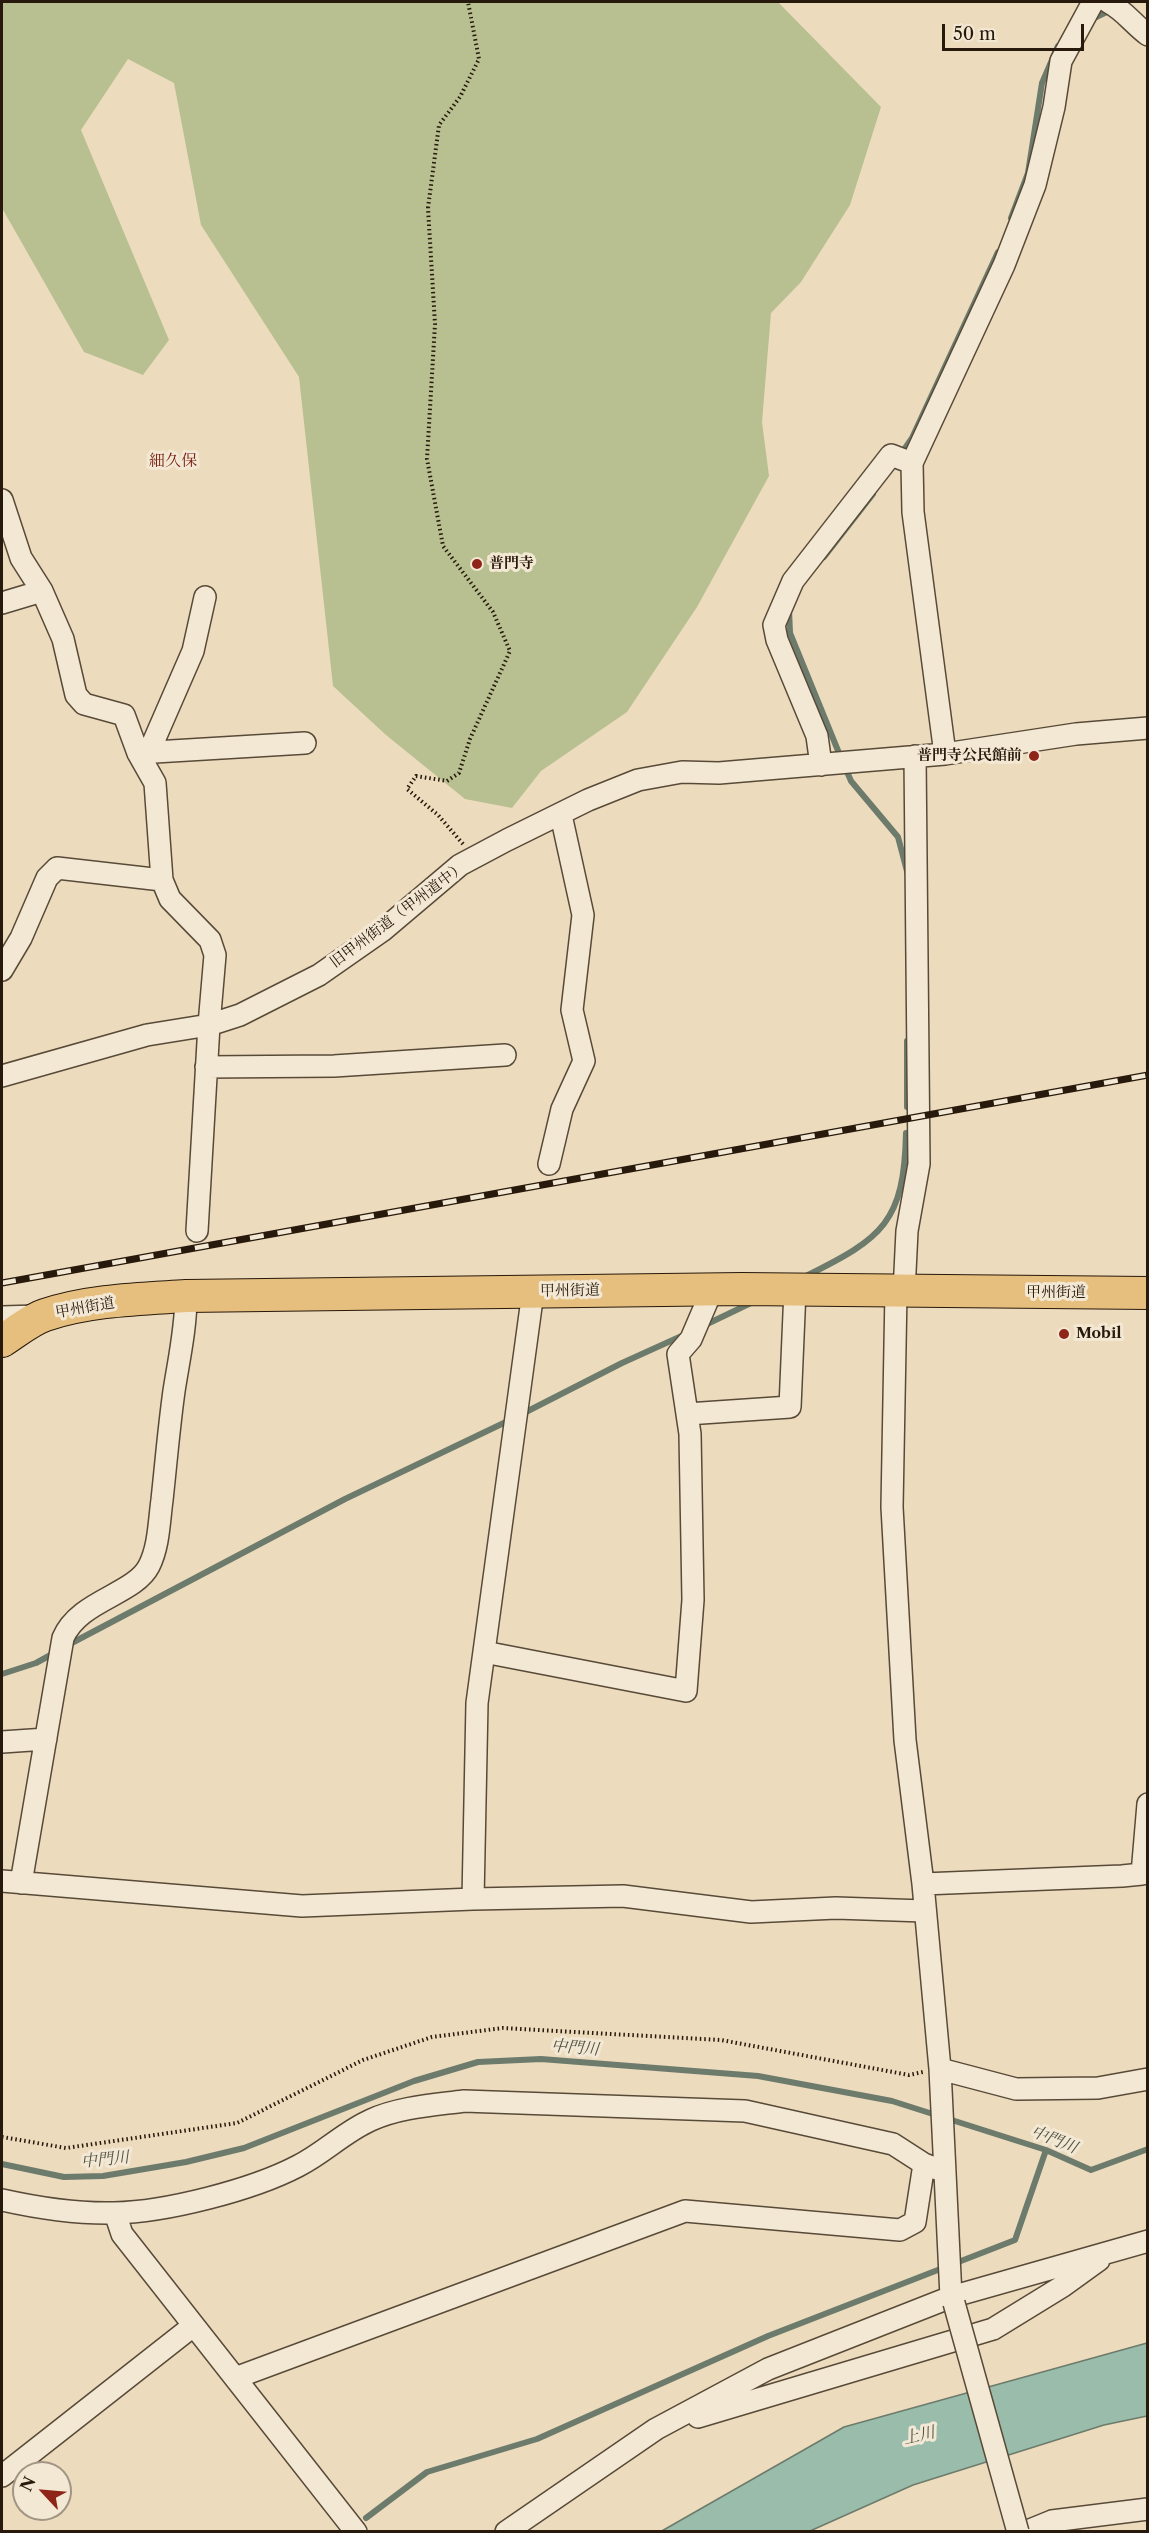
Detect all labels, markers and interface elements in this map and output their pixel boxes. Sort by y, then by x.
scale bar [945,12,1088,50]
text: 50 m [953,23,996,45]
district label: 細久保 [149,451,197,471]
place label: 普門寺 [489,555,534,573]
marker: 普門寺 [470,557,484,571]
place label: 普門寺公民館前 [917,747,1022,765]
marker: 普門寺公民館前 [1027,749,1041,763]
street label: 旧甲州街道（甲州道中） [327,858,469,972]
street label: 甲州街道 [540,1281,600,1301]
street label: 甲州街道 [1026,1284,1086,1302]
street label: 甲州街道 [54,1294,116,1322]
place label: Mobil [1076,1325,1122,1343]
marker: Mobil [1057,1327,1071,1341]
water label: 中門川 [550,2036,600,2060]
water label: 中門川 [1028,2122,1080,2158]
water label: 中門川 [80,2148,130,2172]
water label: 上川 [901,2423,937,2449]
north arrow [12,2461,72,2521]
text: N [16,2473,40,2495]

